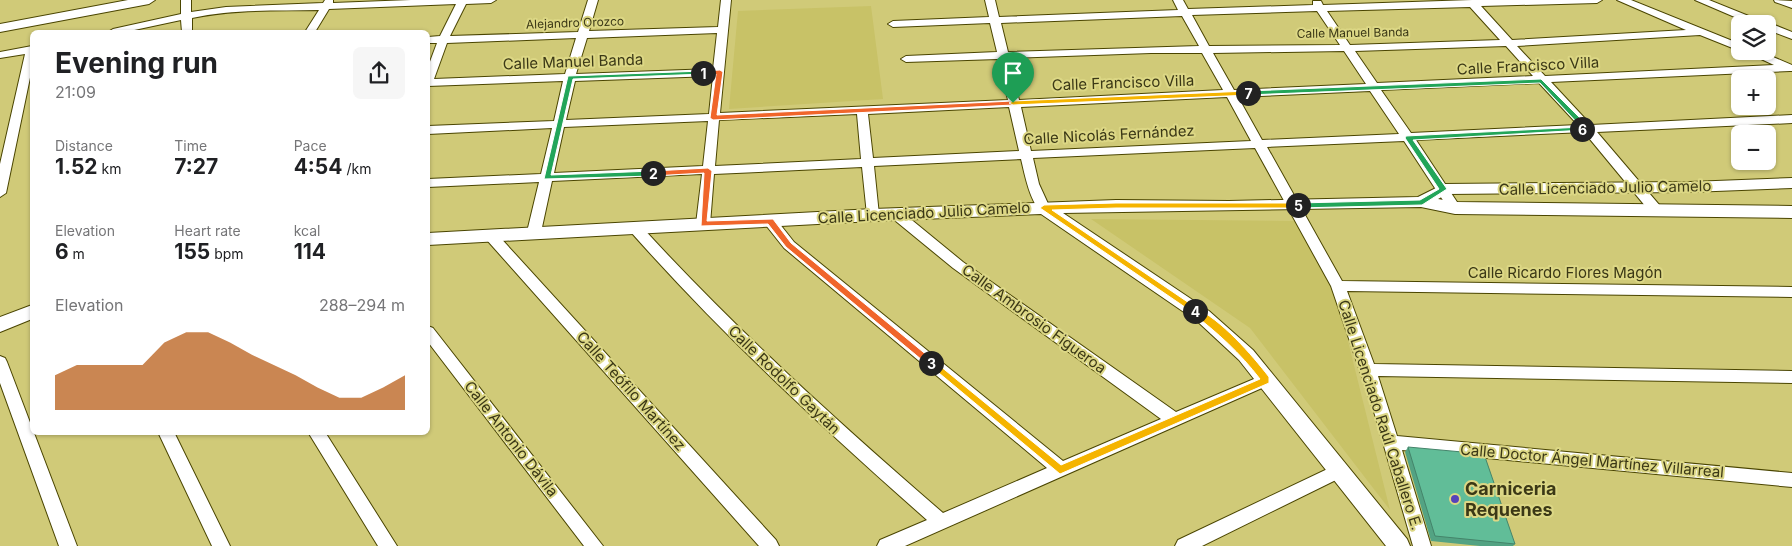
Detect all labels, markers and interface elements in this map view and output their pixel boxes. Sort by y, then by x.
street label: Alejandro Orozco [526,13,624,32]
map controls [1731,15,1776,170]
button: layers [1731,15,1776,60]
street label: Calle Manuel Banda [1297,24,1409,41]
text: Evening run [55,46,218,80]
button: share [353,47,405,99]
street label: Calle Manuel Banda [502,50,644,73]
pin [992,52,1034,103]
street label: Calle Francisco Villa [1456,52,1600,79]
icon: arrive [999,59,1027,87]
pin: 1 [690,60,716,86]
text: 1 [700,65,707,82]
button: + [1731,70,1776,115]
street label: Calle Francisco Villa [1051,71,1195,94]
pin: 7 [1236,80,1260,106]
text: 21:09 [55,82,96,102]
text: 7 [1244,85,1253,102]
pin: 6 [1570,116,1594,142]
street label: Calle Nicolás Fernández [1023,121,1195,148]
text: 6 [1578,121,1587,138]
button: − [1731,125,1776,170]
text: Distance [55,137,113,154]
text: Time [174,137,207,154]
text: Pace [294,137,327,154]
text: 1.52 [55,154,98,179]
text: 7:27 [174,154,218,179]
text: 4:54 [294,154,343,179]
text: km [98,160,121,177]
text: /km [343,160,371,177]
pin: 2 [640,160,666,186]
text: 2 [649,165,658,182]
street label: Calle Licenciado Julio Camelo [1498,176,1712,199]
pin: 5 [1286,192,1310,218]
street label: Calle Licenciado Julio Camelo [817,197,1031,228]
text: 5 [1294,197,1303,214]
text: Elevation [55,222,115,239]
text: Heart rate [174,222,241,239]
text: kcal [294,222,320,239]
text: 6 [55,239,69,264]
text: 155 [174,239,210,264]
text: 114 [294,239,326,264]
text: m [69,245,85,262]
text: bpm [210,245,244,262]
street label: Calle Ambrosio Figueroa [958,260,1110,377]
street label: Calle Ricardo Flores Magón [1468,263,1662,282]
text: Elevation [55,295,124,315]
text: 288–294 m [319,295,405,315]
street label: Calle Licenciado Raúl Caballero E. [1334,297,1427,532]
pin: 4 [1182,298,1208,324]
text: 4 [1191,303,1200,320]
street label: Calle Rodolfo Gaytán [724,321,844,438]
street label: Calle Teófilo Martínez [573,327,690,454]
pin: 3 [918,350,944,376]
text: 3 [927,355,936,372]
street label: Calle Antonio Dávila [460,377,562,500]
street label: Calle Doctor Ángel Martínez Villarreal [1459,439,1725,482]
place label: Carniceria Requenes [1465,478,1556,520]
marker: Carniceria Requenes [1449,493,1461,505]

